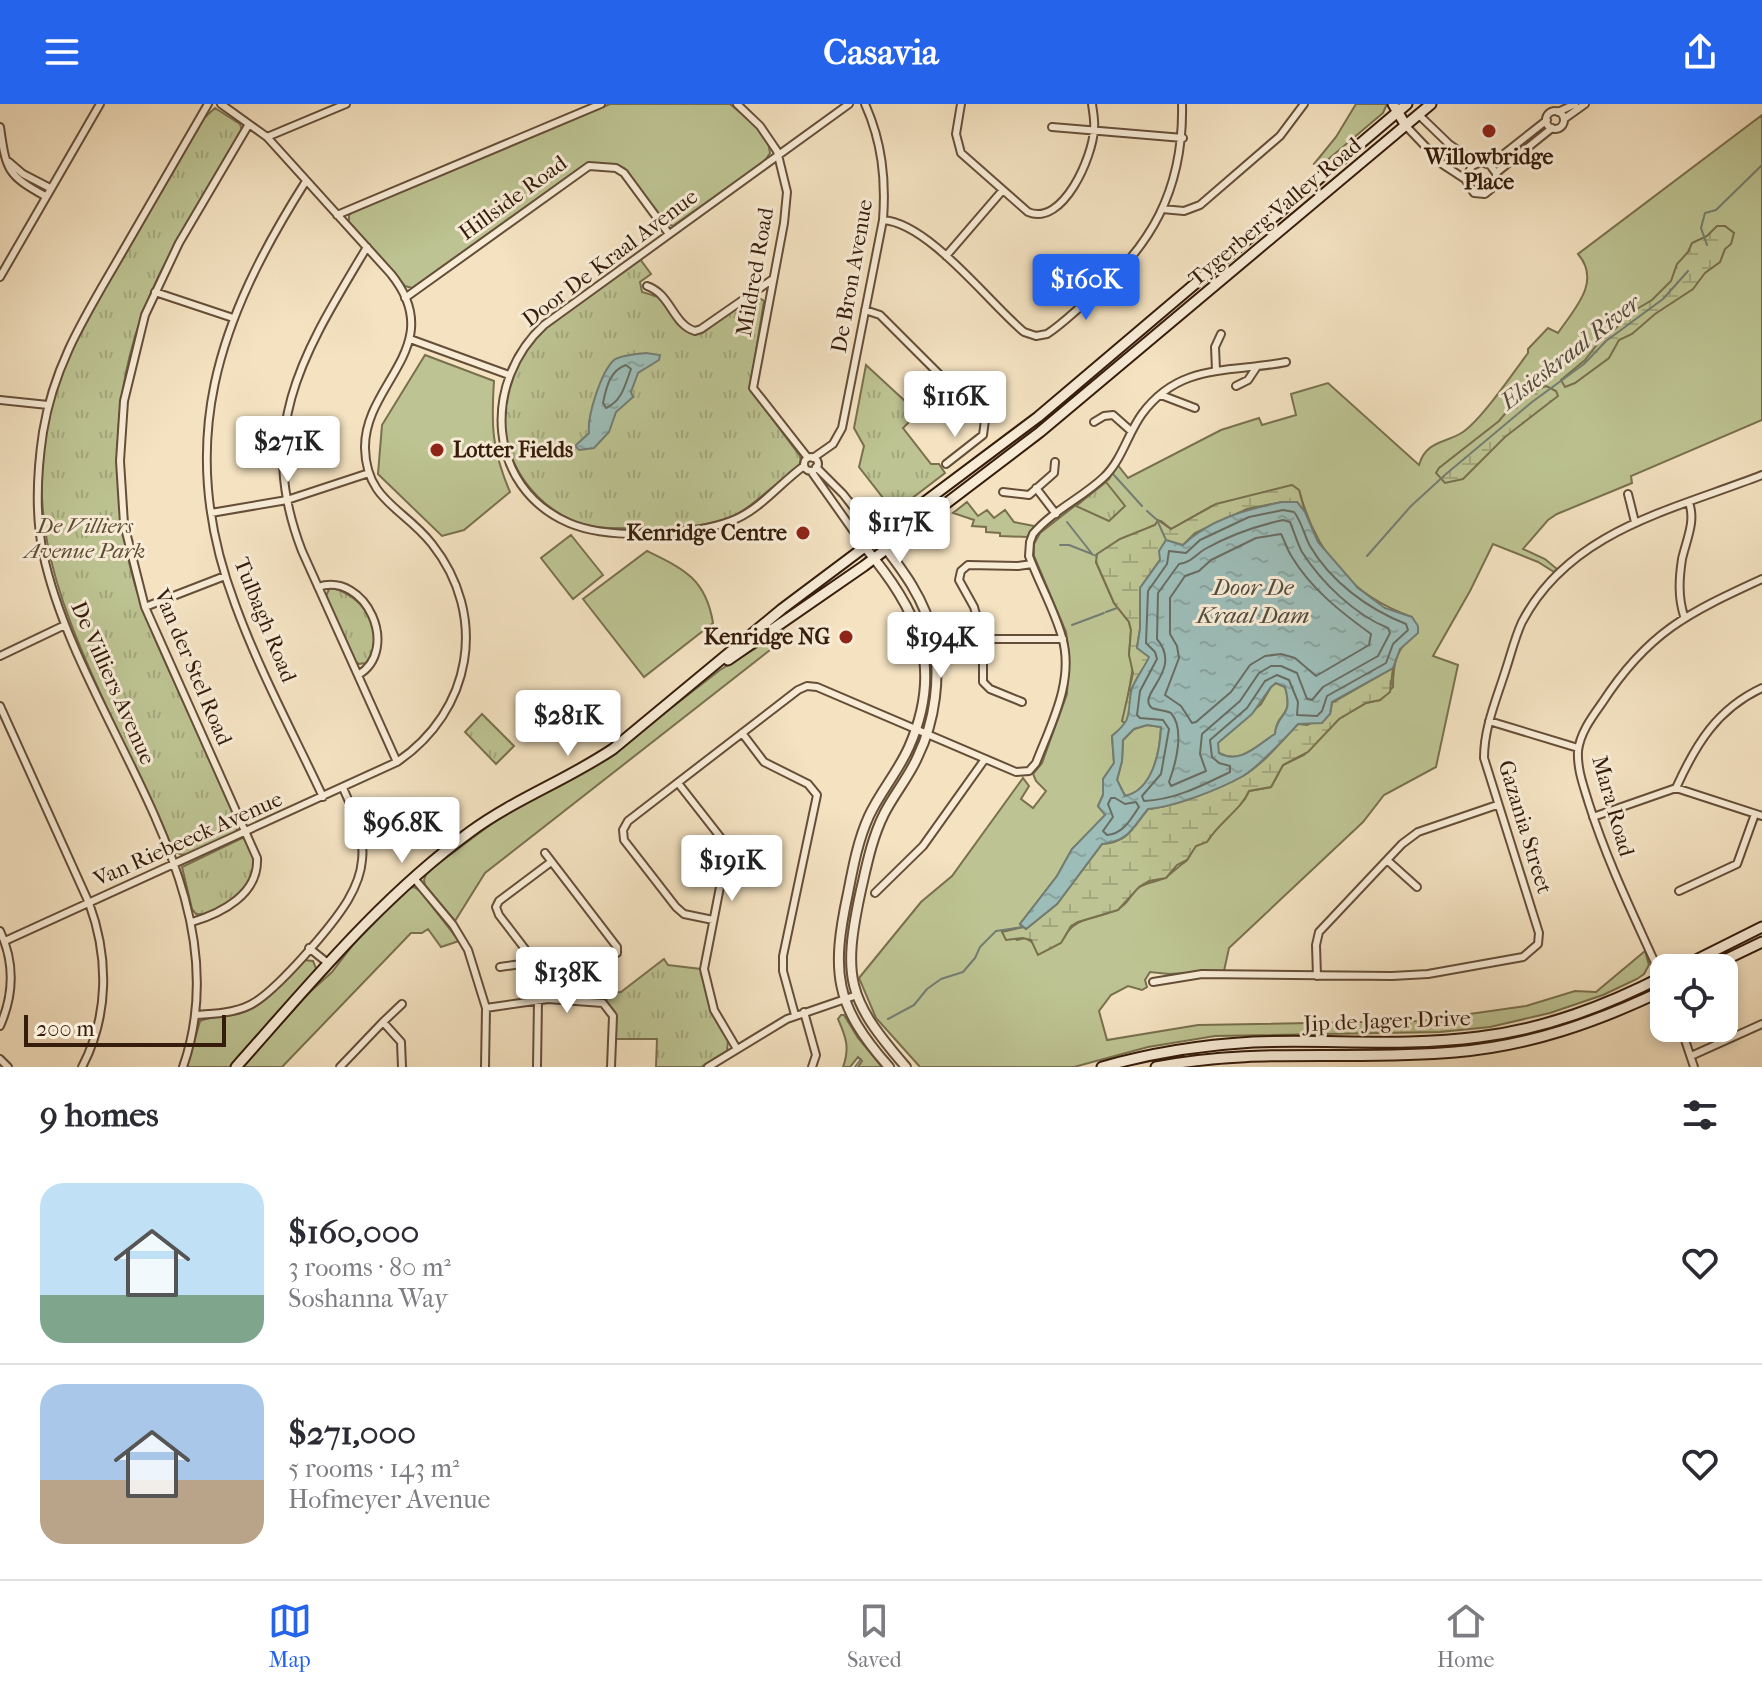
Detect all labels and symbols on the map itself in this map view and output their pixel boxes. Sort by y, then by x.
marker: Willowbridge Place [1480,122,1498,140]
street label: Tygerberg Valley Road [1184,132,1367,292]
place label: Willowbridge Place [1424,144,1553,195]
street label: Hillside Road [454,150,573,246]
street label: Door De Kraal Avenue [517,183,703,332]
street label: De Bron Avenue [826,197,878,355]
street label: Mildred Road [731,205,779,338]
pin: $160K [1030,254,1142,322]
water label: Elsieskraal River [1493,287,1647,417]
pin: $116K [899,371,1011,439]
pin: $271K [232,416,344,484]
place label: Lotter Fields [453,437,573,463]
marker: Lotter Fields [428,441,446,459]
pin: $117K [844,497,956,565]
park label: De Villiers Avenue Park [22,513,145,564]
place label: Kenridge Centre [626,520,787,546]
marker: Kenridge Centre [794,524,812,542]
street label: Tulbagh Road [228,554,302,687]
water label: Door De Kraal Dam [1194,573,1310,629]
street label: Van der Stel Road [148,584,238,750]
street label: De Villiers Avenue [65,597,161,769]
pin: $194K [885,612,997,680]
place label: Kenridge NG [704,624,830,650]
marker: Kenridge NG [837,628,855,646]
pin: $281K [512,690,624,758]
street label: Mara Road [1586,753,1640,860]
street label: Gazania Street [1492,757,1558,897]
street label: Van Riebeeck Avenue [89,786,286,893]
pin: $96.8K [337,797,467,865]
pin: $191K [676,835,788,903]
pin: $138K [511,947,623,1015]
street label: Jip de Jager Drive [1301,1005,1471,1037]
scale bar [24,1011,226,1047]

